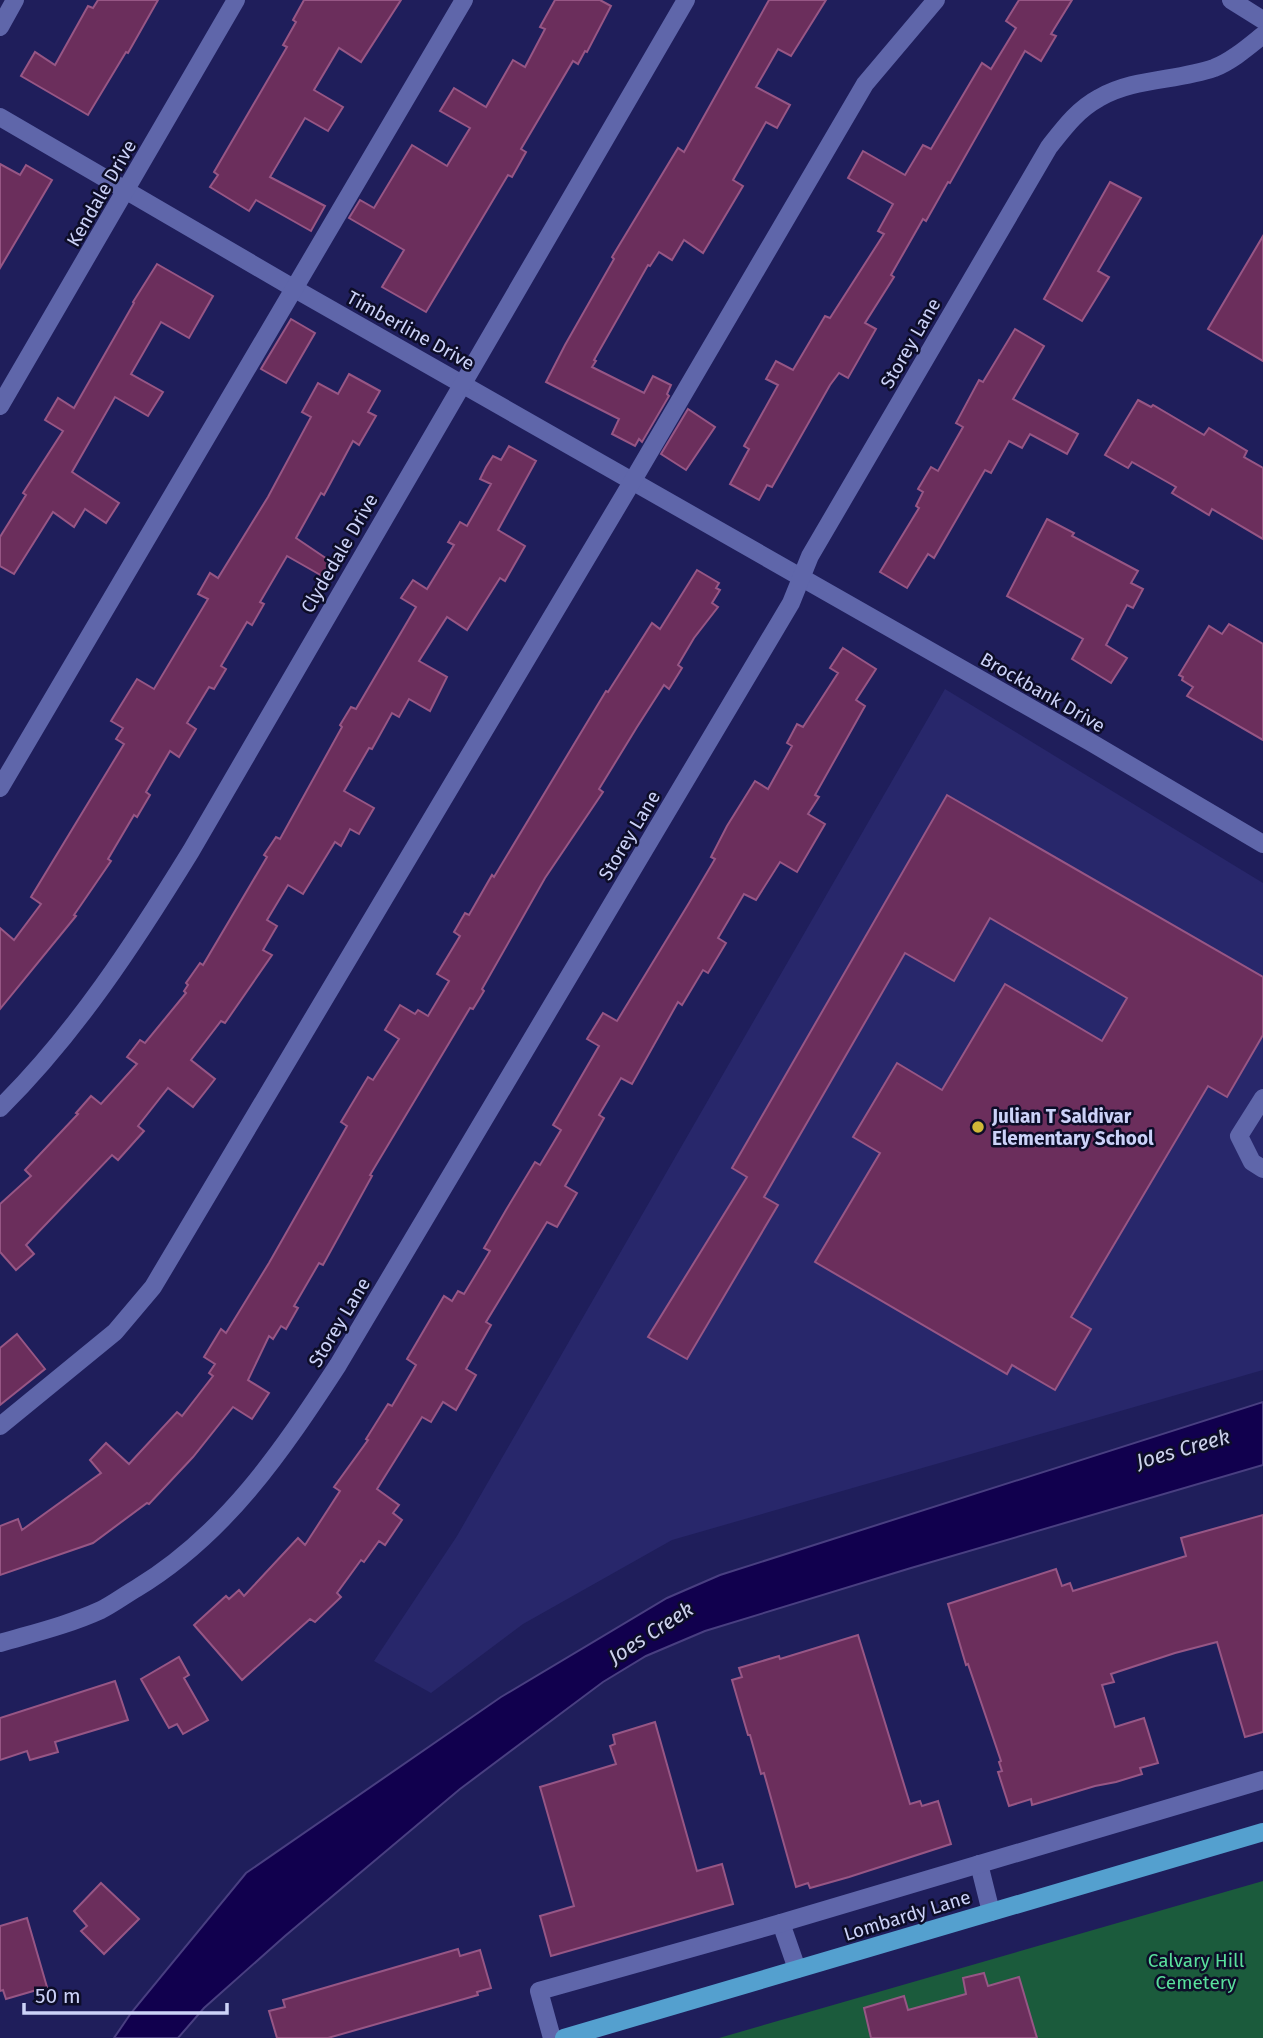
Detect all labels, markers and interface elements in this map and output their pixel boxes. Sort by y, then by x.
street label: Kendale Drive [62,136,141,251]
street label: Timberline Drive [343,286,479,375]
street label: Storey Lane [875,294,946,393]
street label: Clydedale Drive [296,490,383,617]
street label: Brockbank Drive [976,647,1109,737]
street label: Storey Lane [594,786,665,884]
place label: Julian T Saldivar Elementary School [991,1105,1154,1150]
marker: Julian T Saldivar Elementary School [970,1119,986,1135]
street label: Storey Lane [304,1273,375,1371]
water label: Joes Creek [1132,1423,1233,1475]
water label: Joes Creek [603,1596,698,1671]
street label: Lombardy Lane [841,1885,973,1946]
park label: Calvary Hill Cemetery [1148,1949,1245,1994]
scale bar [24,1972,228,2016]
text: 50 m [35,1983,81,2009]

